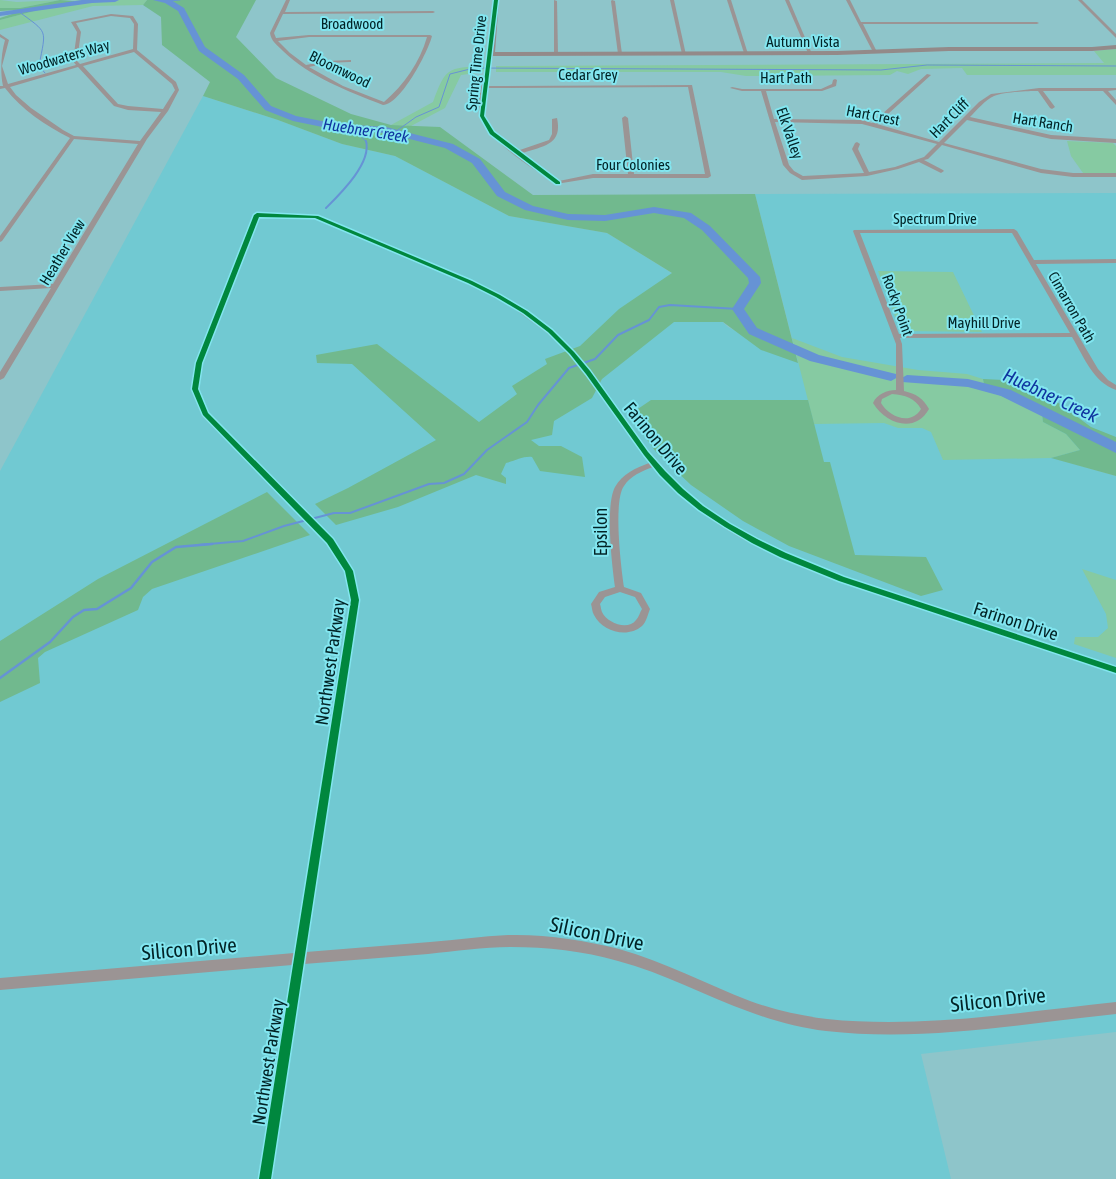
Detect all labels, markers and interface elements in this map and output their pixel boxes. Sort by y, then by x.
street label: Spring Time Drive [463,14,489,111]
street label: Broadwood [321,15,383,32]
street label: Autumn Vista [766,33,840,50]
street label: Woodwaters Way [17,36,111,78]
street label: Bloomwood [307,47,373,91]
street label: Cedar Grey [558,66,618,83]
street label: Hart Path [760,69,812,86]
street label: Hart Cliff [926,95,972,141]
street label: Hart Crest [845,102,901,128]
street label: Elk Valley [773,105,807,161]
street label: Hart Ranch [1012,109,1074,135]
water label: Huebner Creek [322,114,411,146]
street label: Four Colonies [596,156,670,173]
street label: Spectrum Drive [893,210,977,227]
street label: Heather View [36,216,88,288]
street label: Cimarron Path [1045,269,1099,345]
street label: Rocky Point [879,272,917,338]
street label: Mayhill Drive [947,314,1021,331]
water label: Huebner Creek [1000,363,1103,427]
street label: Farinon Drive [620,398,692,478]
street label: Epsilon [590,508,611,556]
street label: Farinon Drive [971,597,1061,645]
street label: Northwest Parkway [311,598,349,726]
street label: Silicon Drive [548,911,646,955]
street label: Silicon Drive [140,932,238,964]
street label: Silicon Drive [949,982,1047,1016]
street label: Northwest Parkway [248,998,288,1126]

